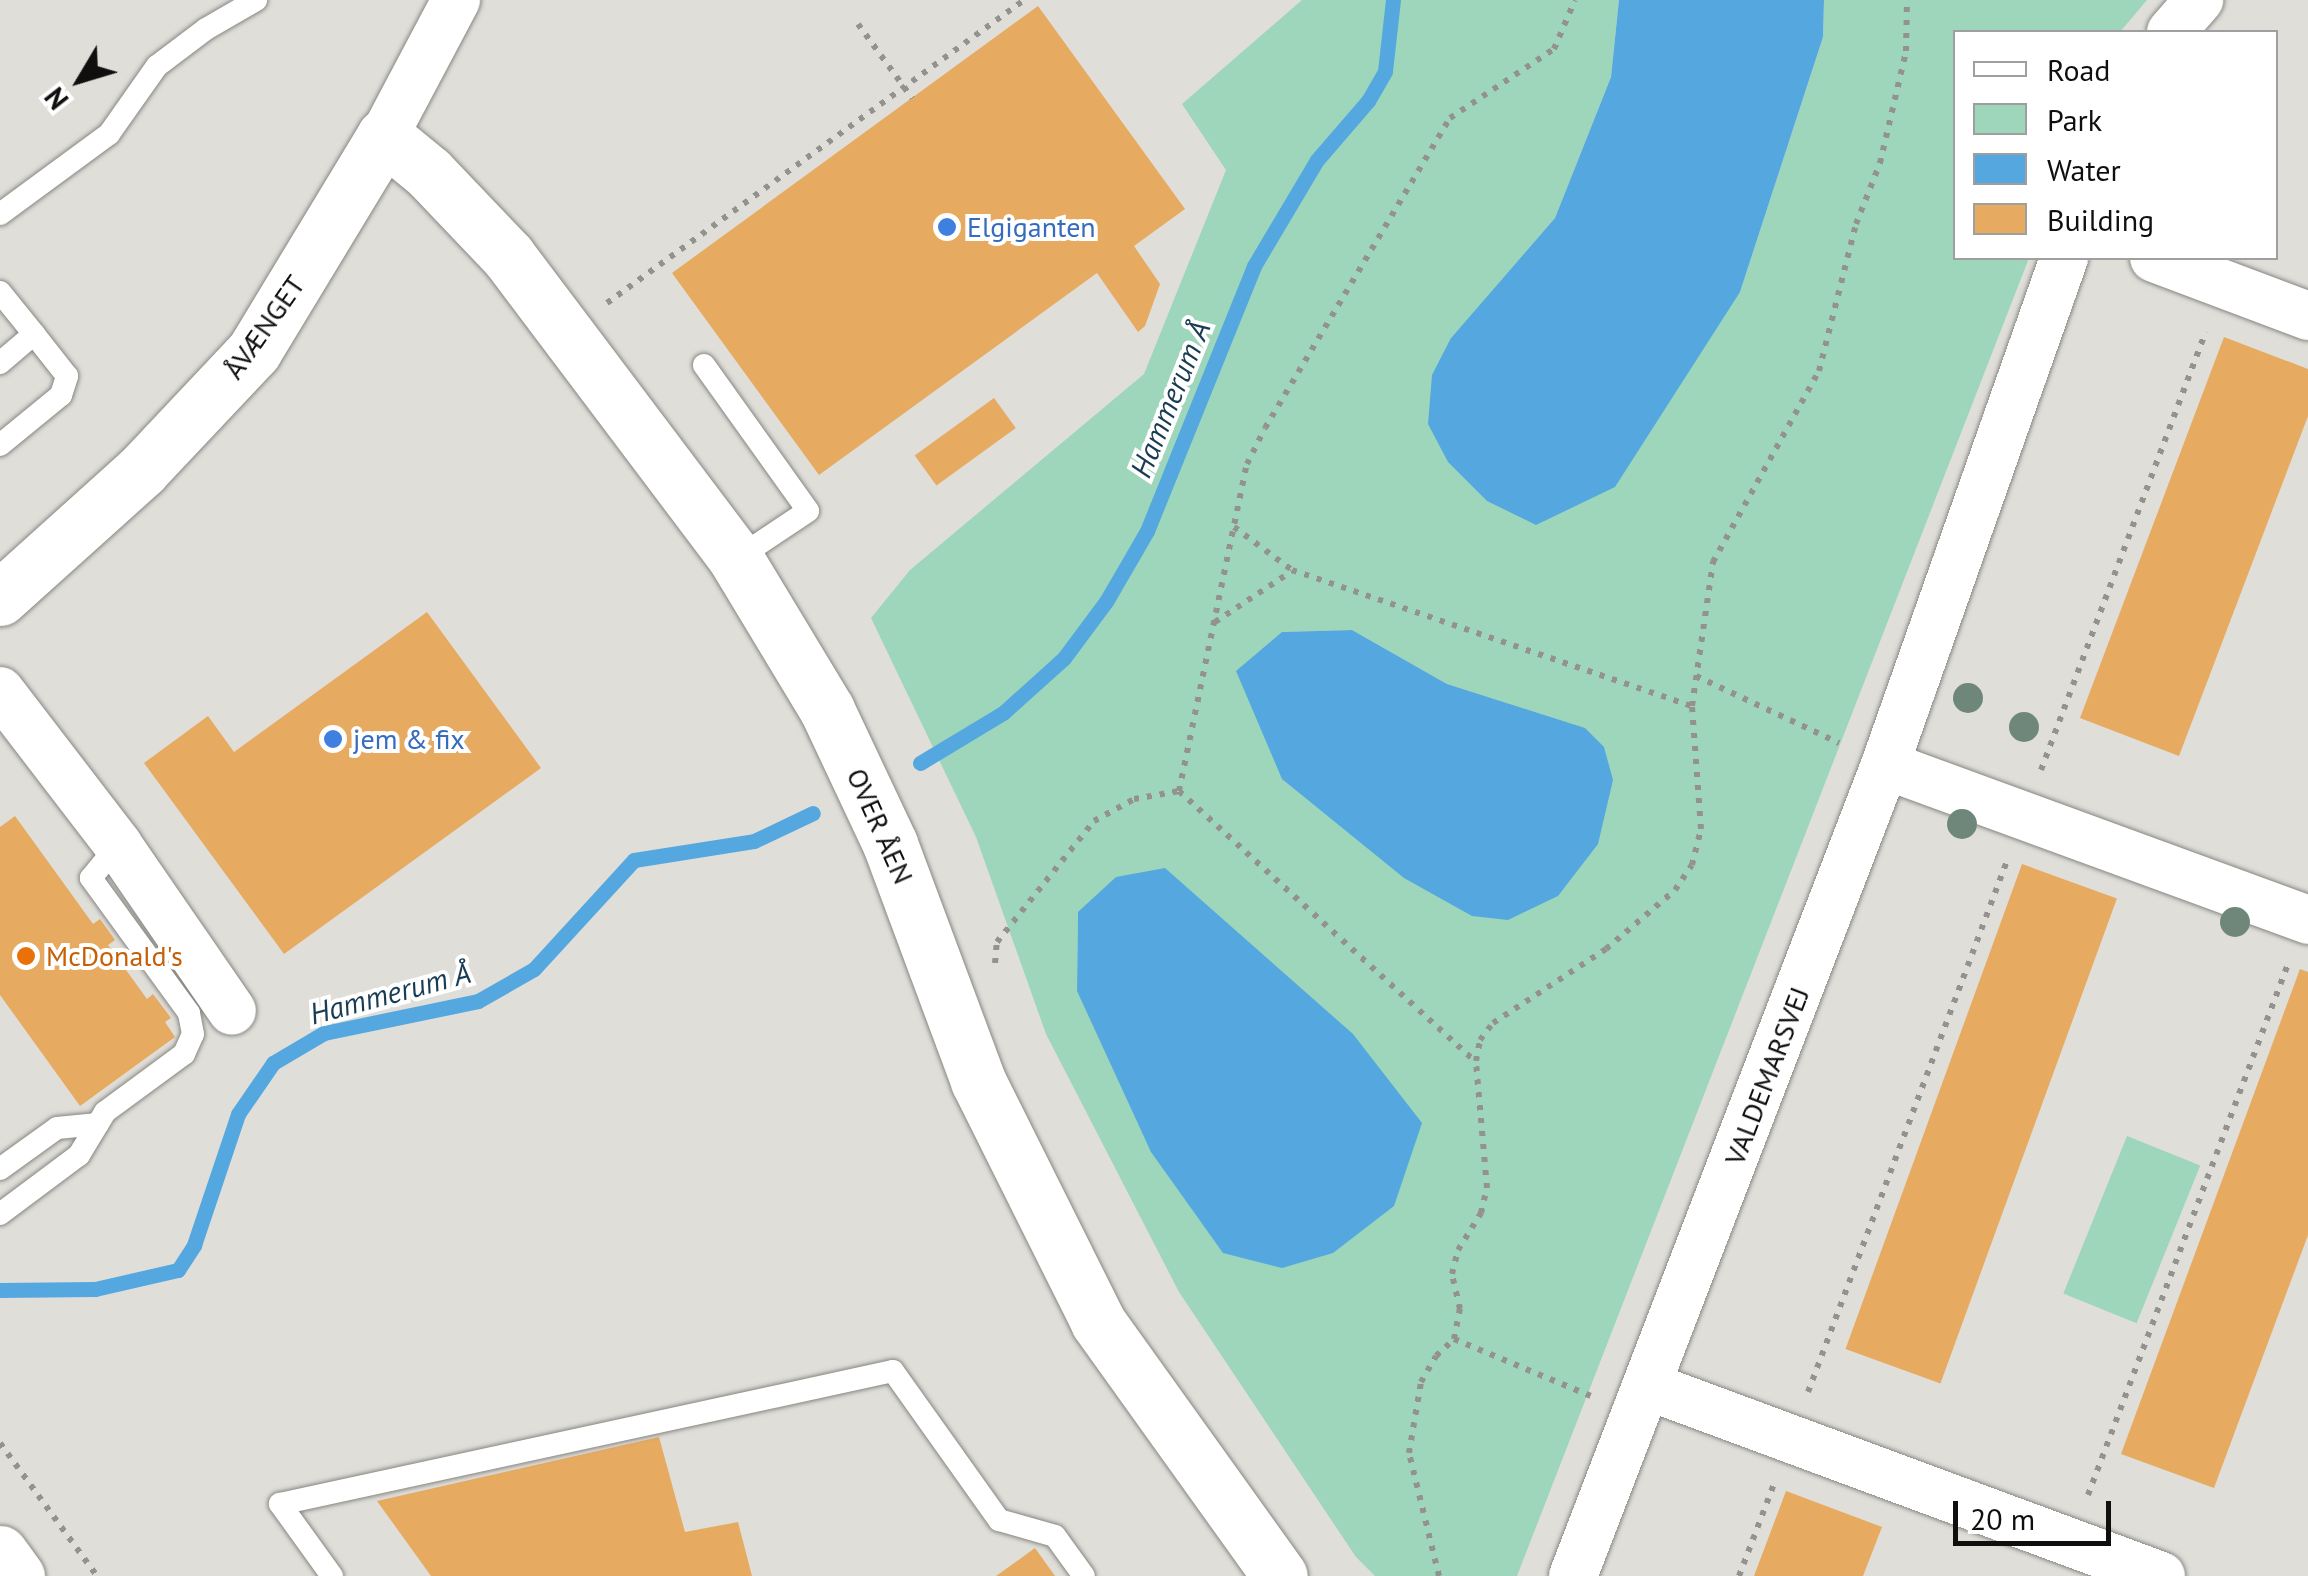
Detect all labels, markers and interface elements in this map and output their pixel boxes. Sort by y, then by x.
north arrow [30,30,130,130]
legend [1953,30,2278,260]
text: Road [2047,50,2111,89]
text: N [36,80,76,117]
text: Park [2047,100,2102,139]
text: Water [2047,150,2121,189]
text: Building [2047,200,2154,239]
place label: Elgiganten [967,210,1096,244]
marker: Elgiganten [936,216,958,238]
street label: ÅVÆNGET [216,269,312,385]
water label: Hammerum Å [1122,315,1218,483]
place label: jem & fix [353,722,465,756]
marker: jem & fix [322,728,344,750]
street label: OVER ÅEN [839,763,921,889]
place label: McDonald's [46,939,183,973]
marker: McDonald's [15,945,37,967]
water label: Hammerum Å [305,954,475,1032]
street label: VALDEMARSVEJ [1718,982,1816,1170]
scale bar [1958,1481,2116,1543]
text: 20 m [1970,1499,2035,1538]

